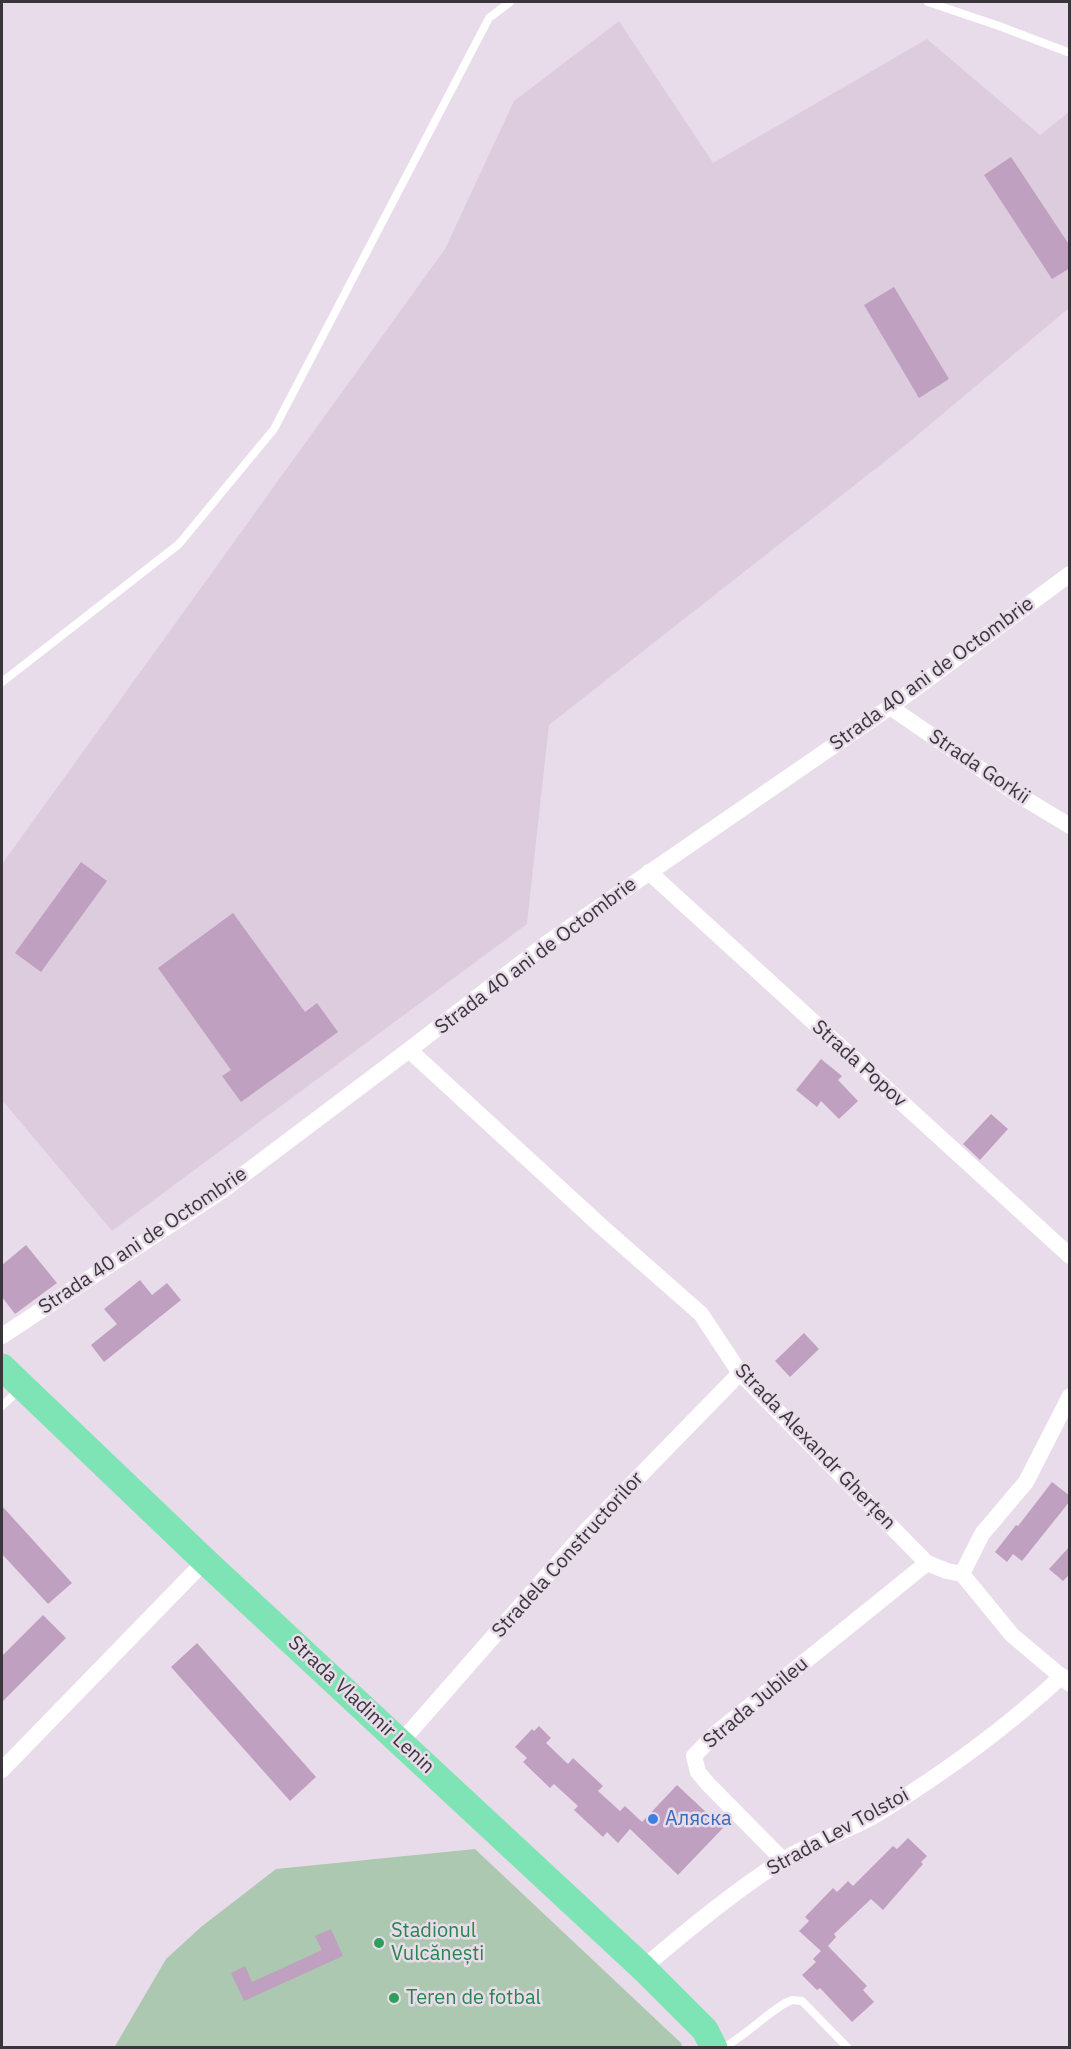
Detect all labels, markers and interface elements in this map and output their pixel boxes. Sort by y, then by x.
street label: Strada 40 ani de Octombrie [825,592,1039,756]
street label: Strada Gorkii [924,724,1034,810]
street label: Strada 40 ani de Octombrie [431,872,641,1040]
street label: Strada Popov [807,1015,911,1113]
street label: Strada 40 ani de Octombrie [34,1162,252,1320]
street label: Strada Alexandr Gherțen [729,1359,901,1535]
street label: Stradela Constructorilor [487,1467,649,1643]
street label: Strada Vladimir Lenin [283,1631,439,1779]
street label: Strada Jubileu [699,1652,813,1754]
street label: Strada Lev Tolstoi [763,1783,913,1881]
place label: Аляска [665,1807,732,1831]
marker: Аляска [646,1812,660,1826]
place label: Stadionul Vulcănești [391,1919,484,1966]
marker: Stadionul Vulcănești [372,1936,386,1950]
place label: Teren de fotbal [406,1986,541,2010]
marker: Teren de fotbal [387,1991,401,2005]

